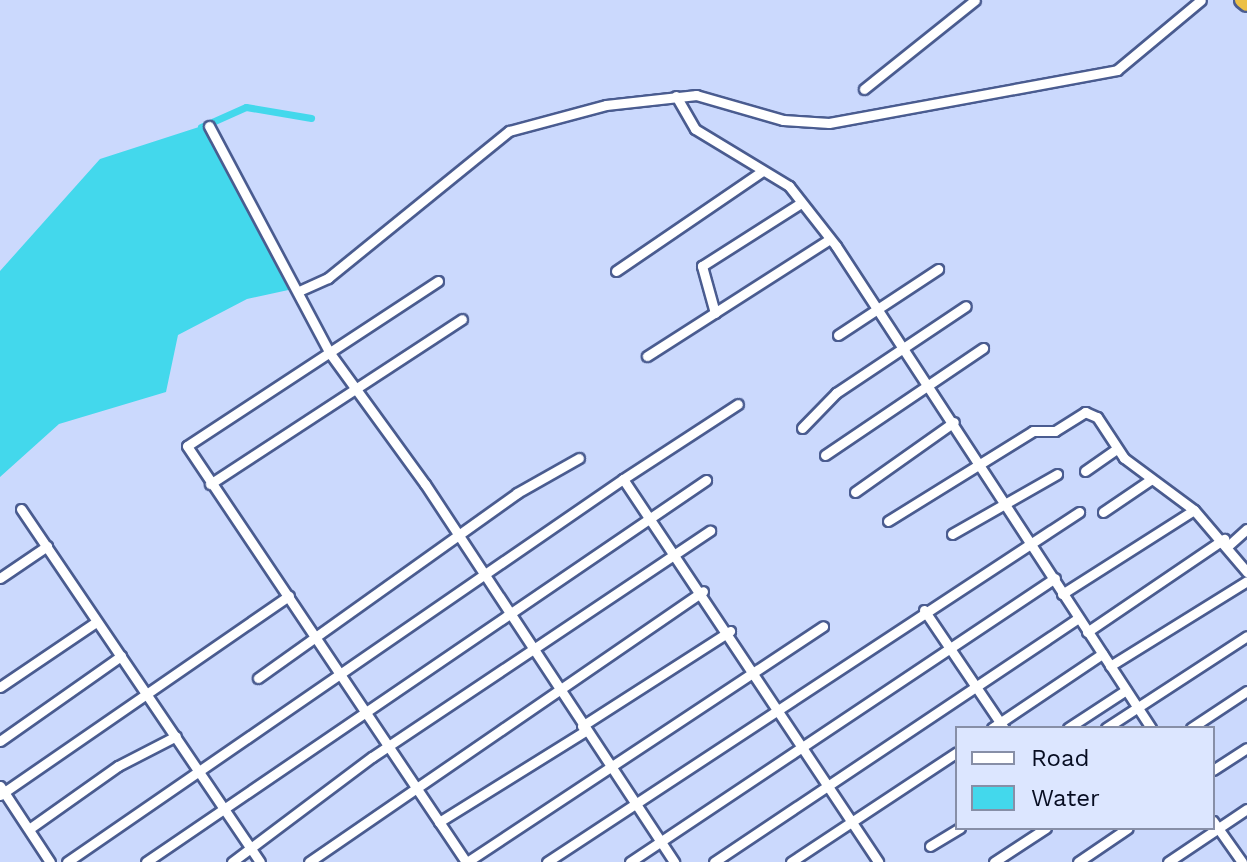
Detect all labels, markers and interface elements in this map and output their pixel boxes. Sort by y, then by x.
legend [955,726,1215,830]
text: Road [1031,744,1090,772]
text: Water [1031,784,1100,812]

